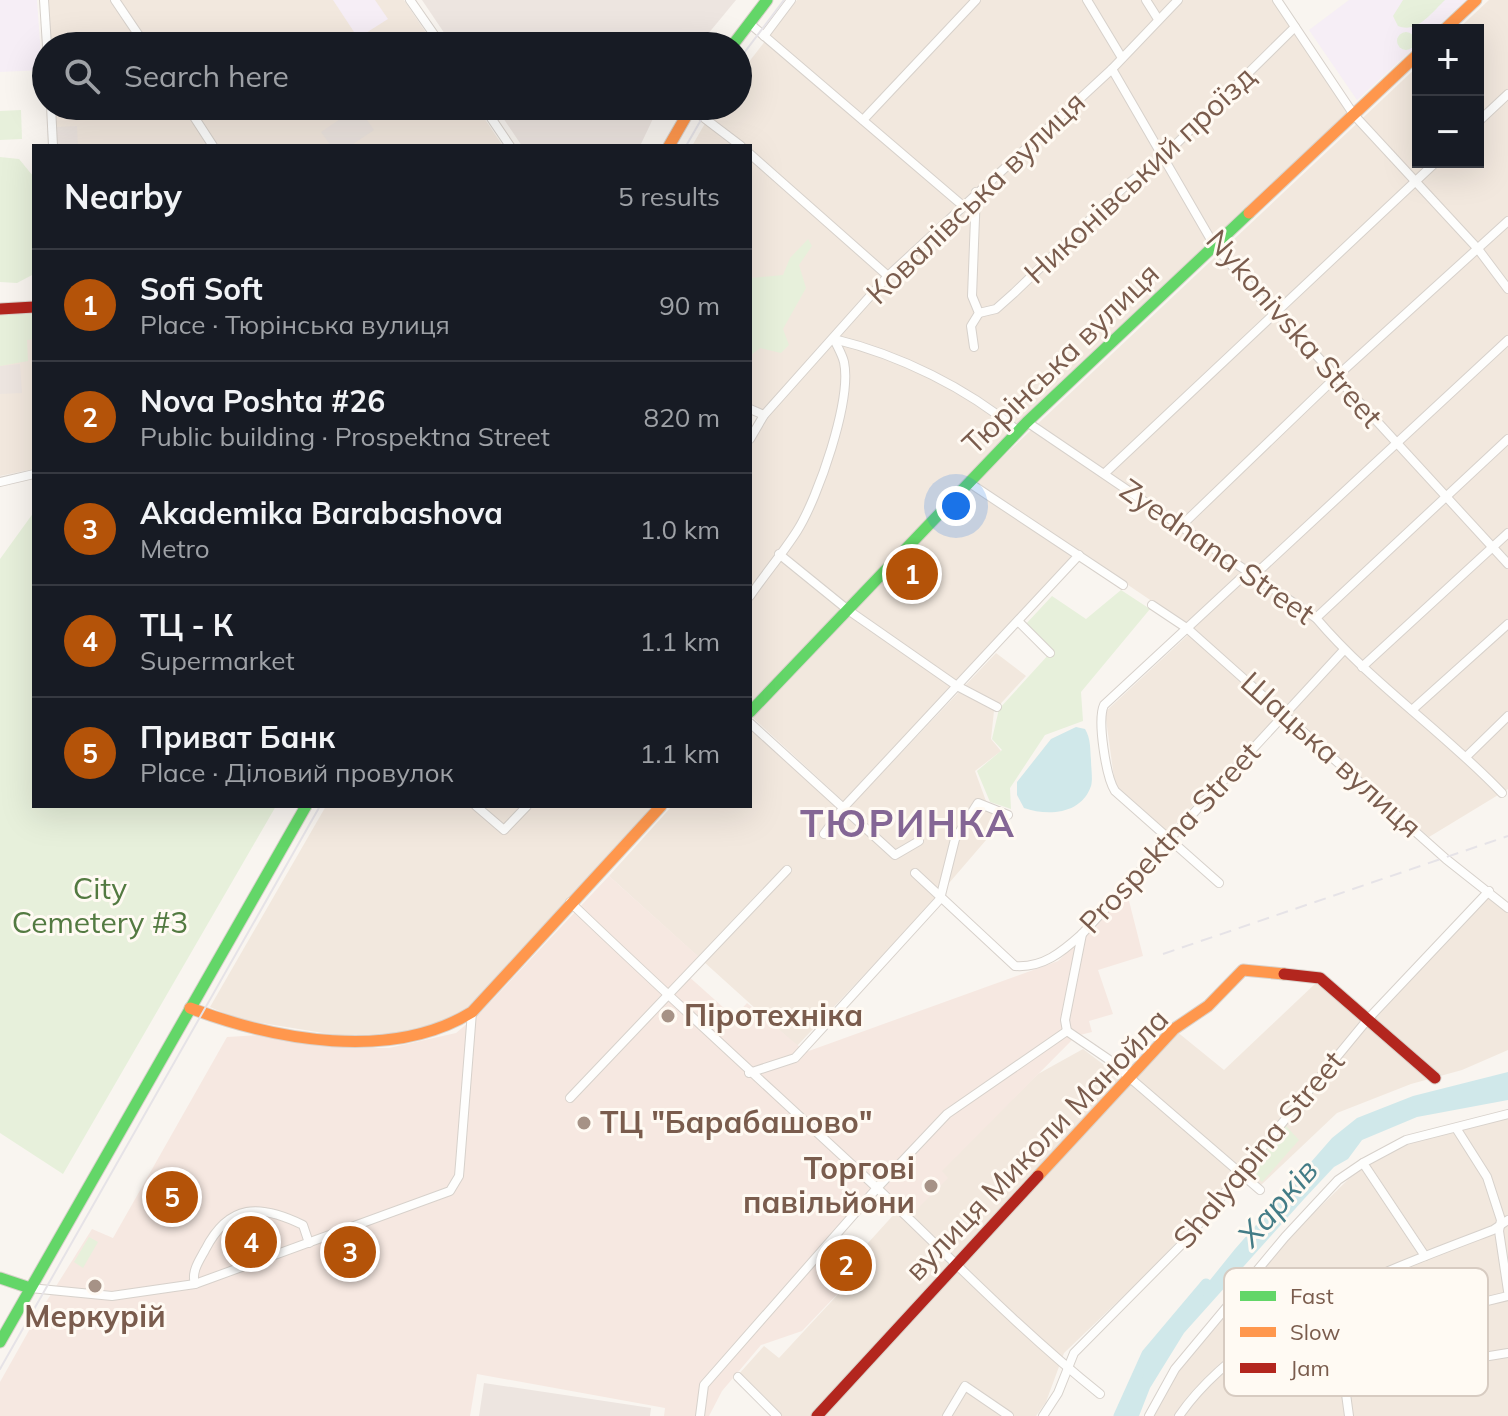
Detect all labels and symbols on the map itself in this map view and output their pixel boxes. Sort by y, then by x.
street label: Никонівський проїзд [1016,57,1263,291]
street label: Ковалівська вулиця [858,83,1093,312]
street label: Nykonivska Street [1198,222,1391,435]
street label: Тюрінська вулиця [954,255,1167,462]
street label: Zyednana Street [1113,470,1322,632]
your location [936,486,976,526]
pin: 1 [886,544,938,604]
street label: Шацька вулиця [1233,663,1430,845]
street label: Prospektna Street [1071,734,1268,941]
district label: ТЮРИНКА [800,799,1016,847]
park label: City Cemetery #3 [12,869,188,941]
place label: Піротехніка [684,996,863,1034]
street label: вулиця Миколи Манойла [896,1000,1176,1288]
marker: Піротехніка [659,1007,677,1025]
street label: Shalyapina Street [1164,1043,1352,1256]
place label: ТЦ "Барабашово" [600,1103,872,1141]
marker: ТЦ "Барабашово" [575,1114,593,1132]
place label: Торгові павільйони [743,1149,915,1221]
water label: Харків [1227,1150,1326,1256]
pin: 5 [146,1167,198,1227]
marker: Торгові павільйони [922,1177,940,1195]
pin: 4 [225,1212,277,1272]
pin: 3 [324,1222,376,1282]
pin: 2 [820,1235,872,1295]
legend [1224,1268,1488,1396]
marker: Меркурій [86,1277,104,1295]
text: Fast [1290,1282,1334,1310]
place label: Меркурій [24,1297,166,1335]
text: Slow [1290,1318,1340,1346]
text: Jam [1290,1354,1330,1382]

